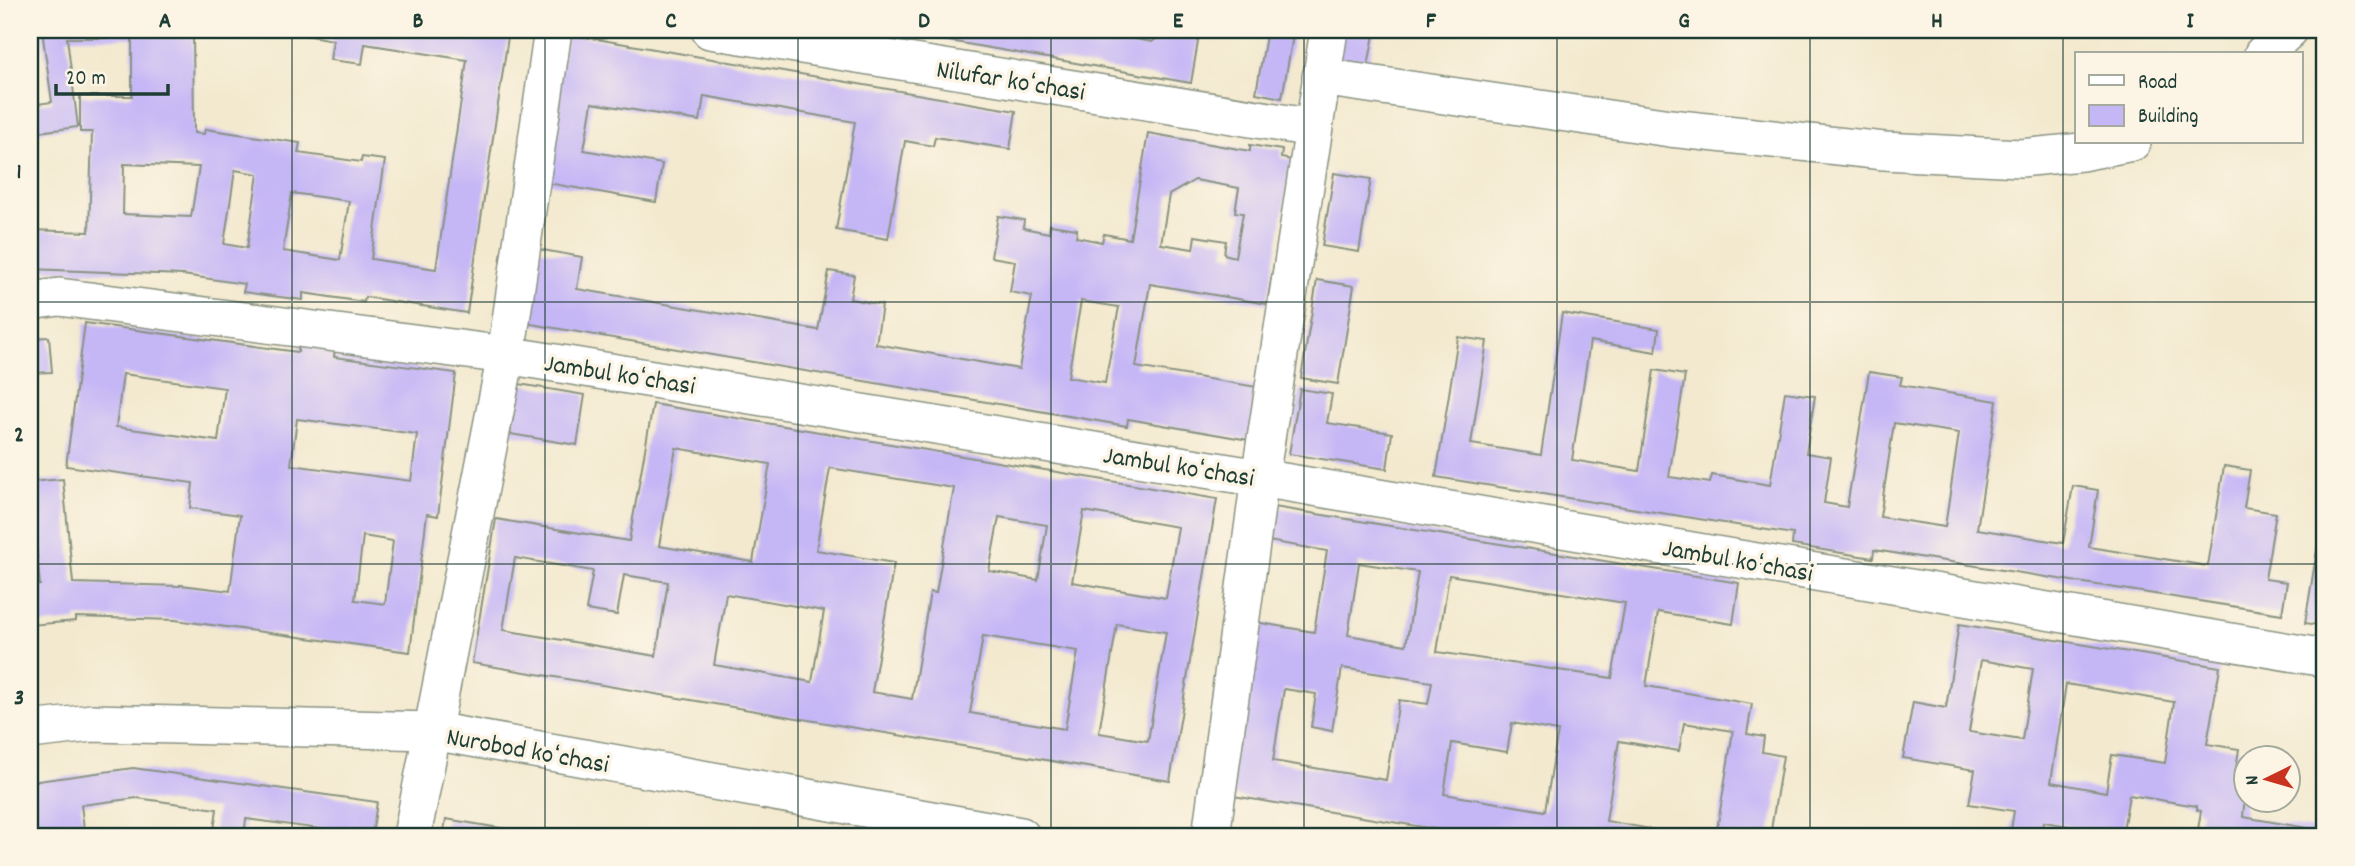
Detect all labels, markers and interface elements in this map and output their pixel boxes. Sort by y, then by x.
text: A [159,6,171,39]
text: B [413,6,424,39]
text: C [665,6,677,39]
text: D [918,6,930,39]
text: E [1173,6,1184,39]
text: F [1426,6,1437,39]
text: G [1678,6,1690,39]
text: H [1931,6,1943,39]
text: I [2186,6,2194,39]
scale bar [56,52,168,96]
street label: Nilufar koʻchasi [933,52,1088,113]
legend [2075,52,2302,144]
text: 20 m [66,65,106,95]
text: Road [2138,69,2177,99]
text: Building [2138,103,2198,133]
text: 1 [16,157,22,190]
street label: Jambul koʻchasi [541,346,698,407]
text: 2 [14,420,24,453]
street label: Jambul koʻchasi [1100,438,1257,499]
street label: Jambul koʻchasi [1659,531,1816,594]
text: 3 [14,683,24,716]
street label: Nurobod koʻchasi [443,720,612,785]
north arrow [2232,744,2302,814]
text: N [2240,774,2267,786]

